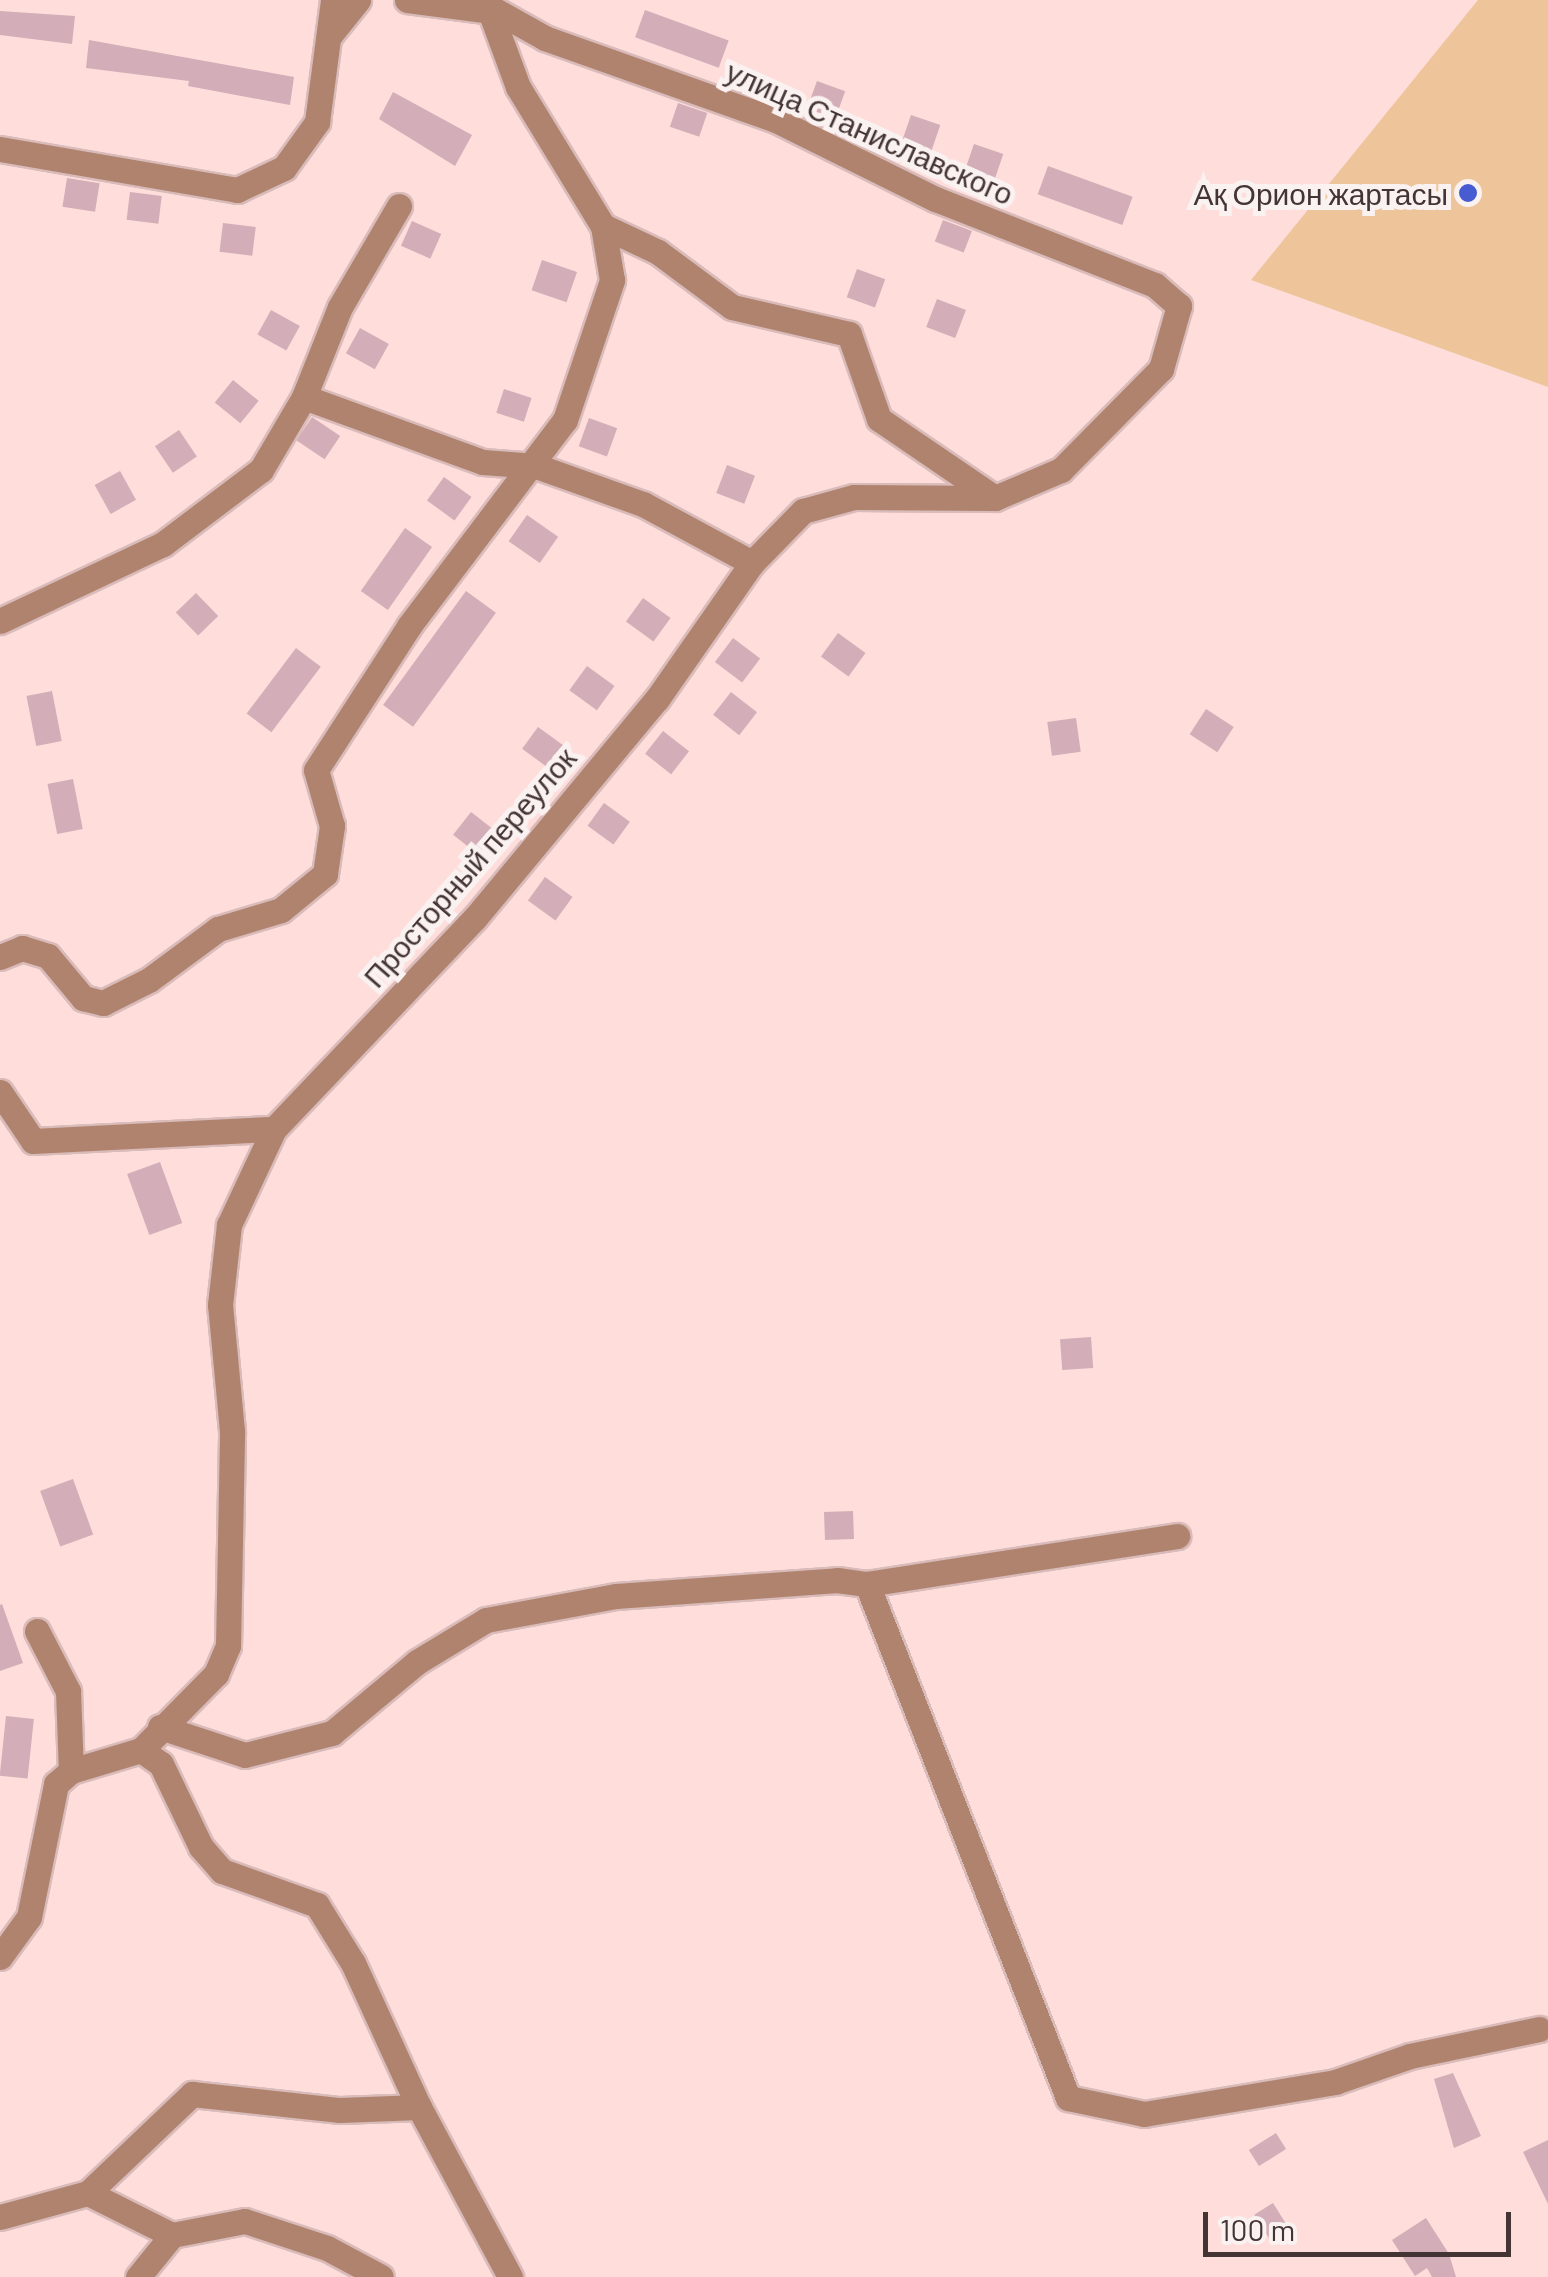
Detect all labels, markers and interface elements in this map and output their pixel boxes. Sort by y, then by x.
street label: улица Станиславского [721,52,1019,212]
place label: Ақ Орион жартасы [1193,175,1448,211]
marker: Ақ Орион жартасы [1457,182,1479,204]
street label: Просторный переулок [355,740,583,994]
scale bar [1208,2192,1516,2254]
text: 100 m [1220,2211,1295,2247]

